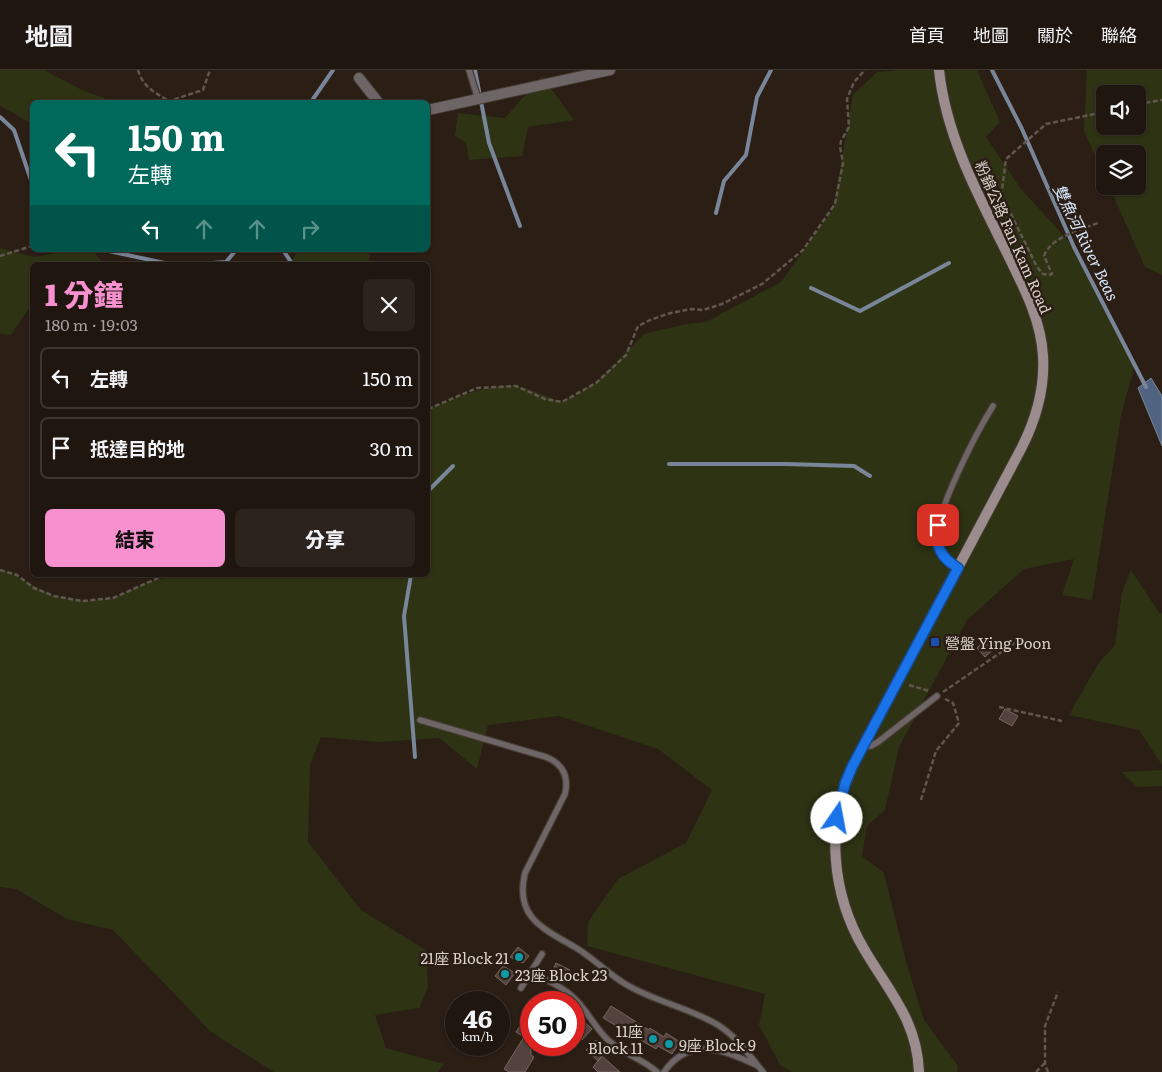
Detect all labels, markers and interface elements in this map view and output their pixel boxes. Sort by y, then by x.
text: 地圖 [25,17,73,52]
text: 首頁 [909,21,945,48]
text: 地圖 [973,21,1009,48]
text: 關於 [1037,21,1073,48]
text: 聯絡 [1101,21,1137,48]
map controls [1096,85,1146,195]
button: sound [1096,85,1146,135]
text: 150 m [128,110,225,162]
icon: left [45,120,110,185]
button: layers [1096,145,1146,195]
text: 左轉 [128,157,172,190]
street label: 粉錦公路 Fan Kam Road [970,157,1058,317]
water label: 雙魚河 River Beas [1048,179,1126,305]
icon: left [137,215,165,243]
icon: ahead [190,215,218,243]
icon: ahead [243,215,271,243]
icon: right [296,215,324,243]
text: 1 分鐘 [45,271,124,315]
button: close [363,279,415,331]
text: 180 m · 19:03 [45,312,138,336]
icon: left [47,364,75,392]
text: 左轉 [90,364,128,392]
text: 150 m [362,364,413,392]
icon: arrive [47,434,75,462]
text: 抵達目的地 [90,434,185,462]
text: 30 m [369,434,413,462]
pin [917,504,959,546]
button: 結束 [45,509,225,567]
button: 分享 [235,509,415,567]
icon: arrive [924,511,952,539]
place label: 營盤 Ying Poon [945,631,1051,654]
marker: 營盤 Ying Poon [929,636,941,648]
position arrow [810,791,862,843]
place label: 21座 Block 21 [420,946,509,969]
marker: 21座 Block 21 [513,951,525,963]
place label: 23座 Block 23 [515,963,608,986]
marker: 23座 Block 23 [499,968,511,980]
speed limit sign: 50 [520,991,585,1056]
text: 46 [463,999,492,1036]
place label: 11座 Block 11 [588,1019,643,1059]
text: km/h [462,1027,493,1045]
marker: 11座 Block 11 [647,1033,659,1045]
place label: 9座 Block 9 [679,1033,756,1056]
marker: 9座 Block 9 [663,1038,675,1050]

